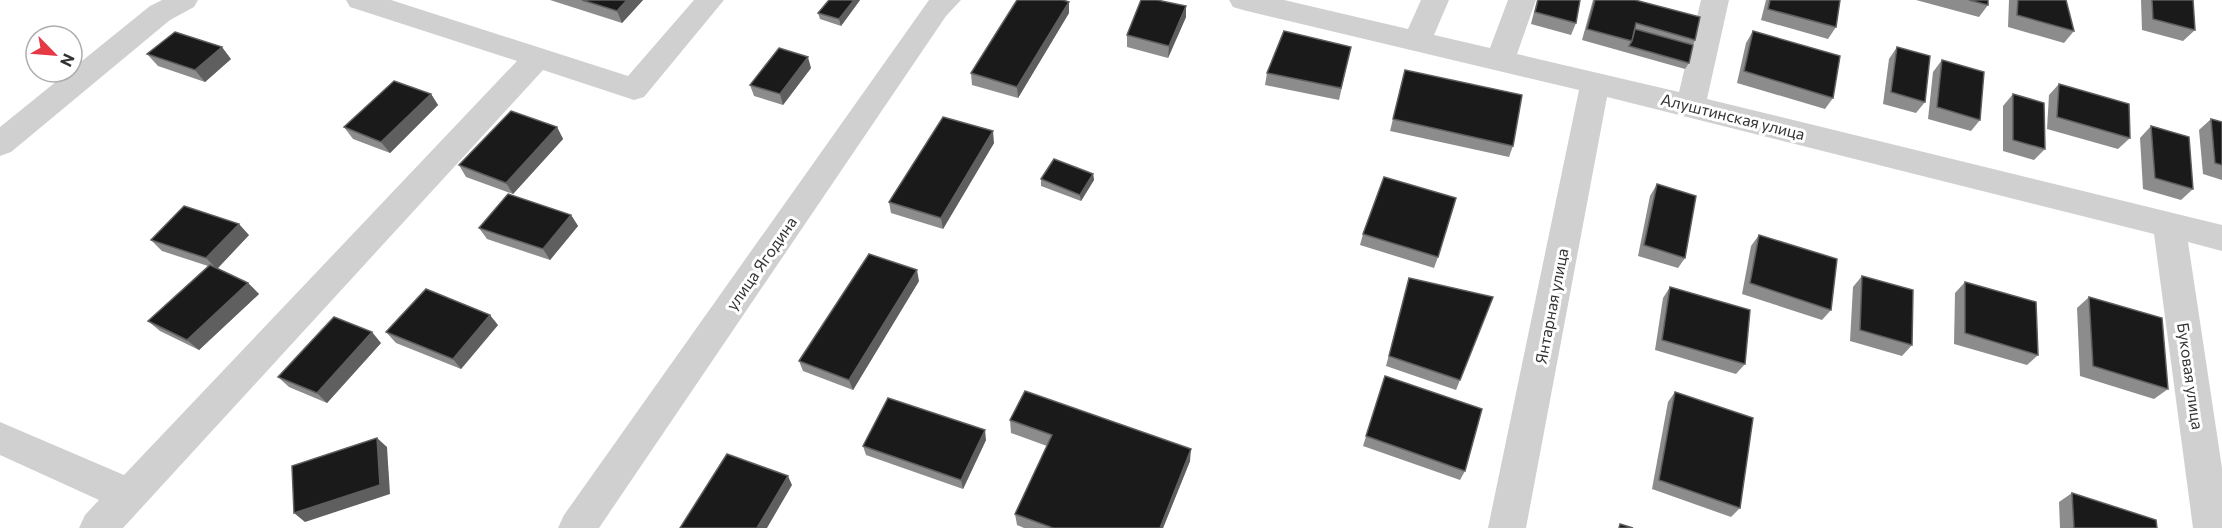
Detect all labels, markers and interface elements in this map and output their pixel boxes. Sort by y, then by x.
north arrow [24,24,84,84]
text: N [57,51,79,70]
street label: Алуштинская улица [1659,89,1807,143]
street label: улица Ягодина [722,213,800,313]
street label: Янтарная улица [1530,246,1572,366]
street label: Буковая улица [2174,321,2208,431]

